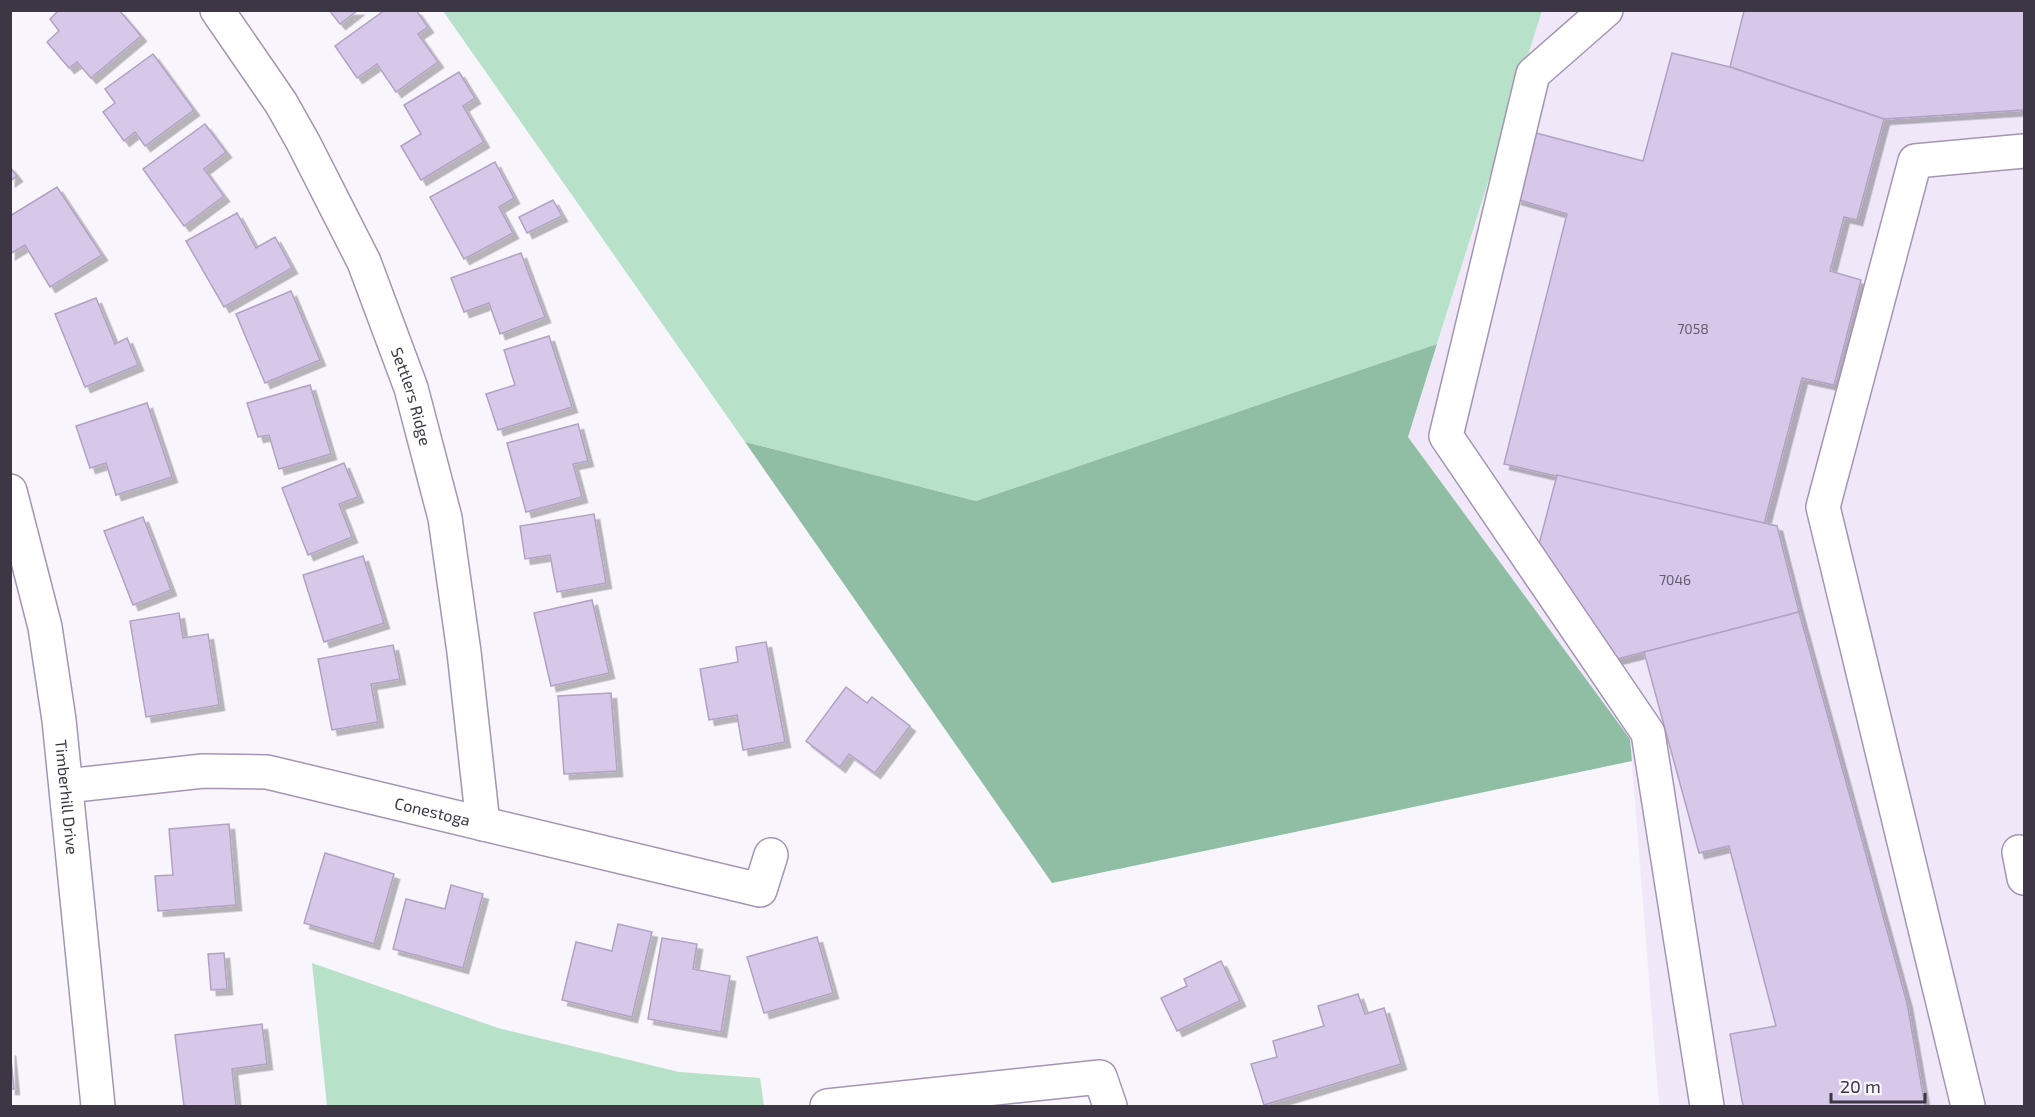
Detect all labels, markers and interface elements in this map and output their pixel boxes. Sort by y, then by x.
house number: 7058 [1677,320,1709,337]
street label: Settlers Ridge [388,345,436,447]
house number: 7046 [1659,571,1691,588]
street label: Timberhill Drive [52,739,83,855]
street label: Conestoga [393,793,472,829]
scale bar [1831,1066,1926,1104]
text: 20 m [1840,1075,1881,1097]

